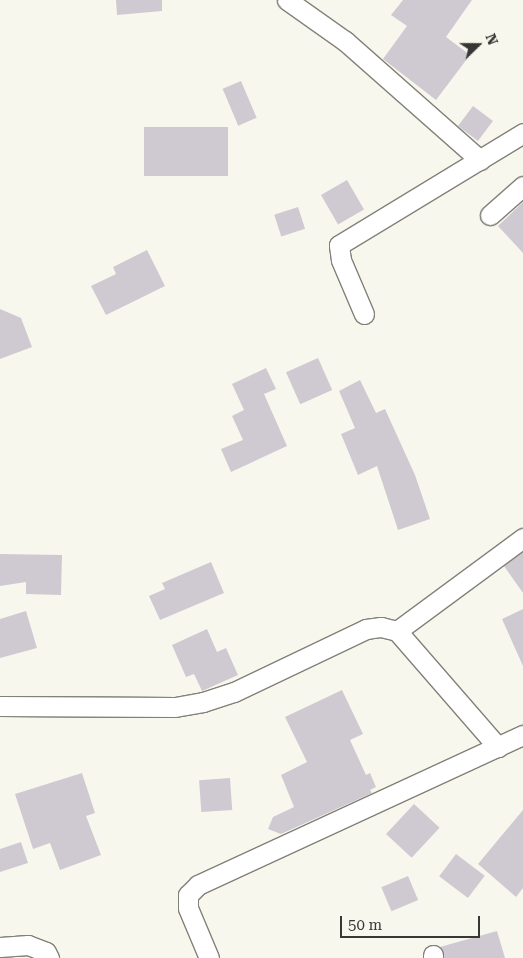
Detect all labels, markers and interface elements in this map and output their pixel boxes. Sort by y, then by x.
north arrow [453,20,503,70]
text: N [482,31,501,47]
scale bar [343,906,483,938]
text: 50 m [348,916,382,934]

